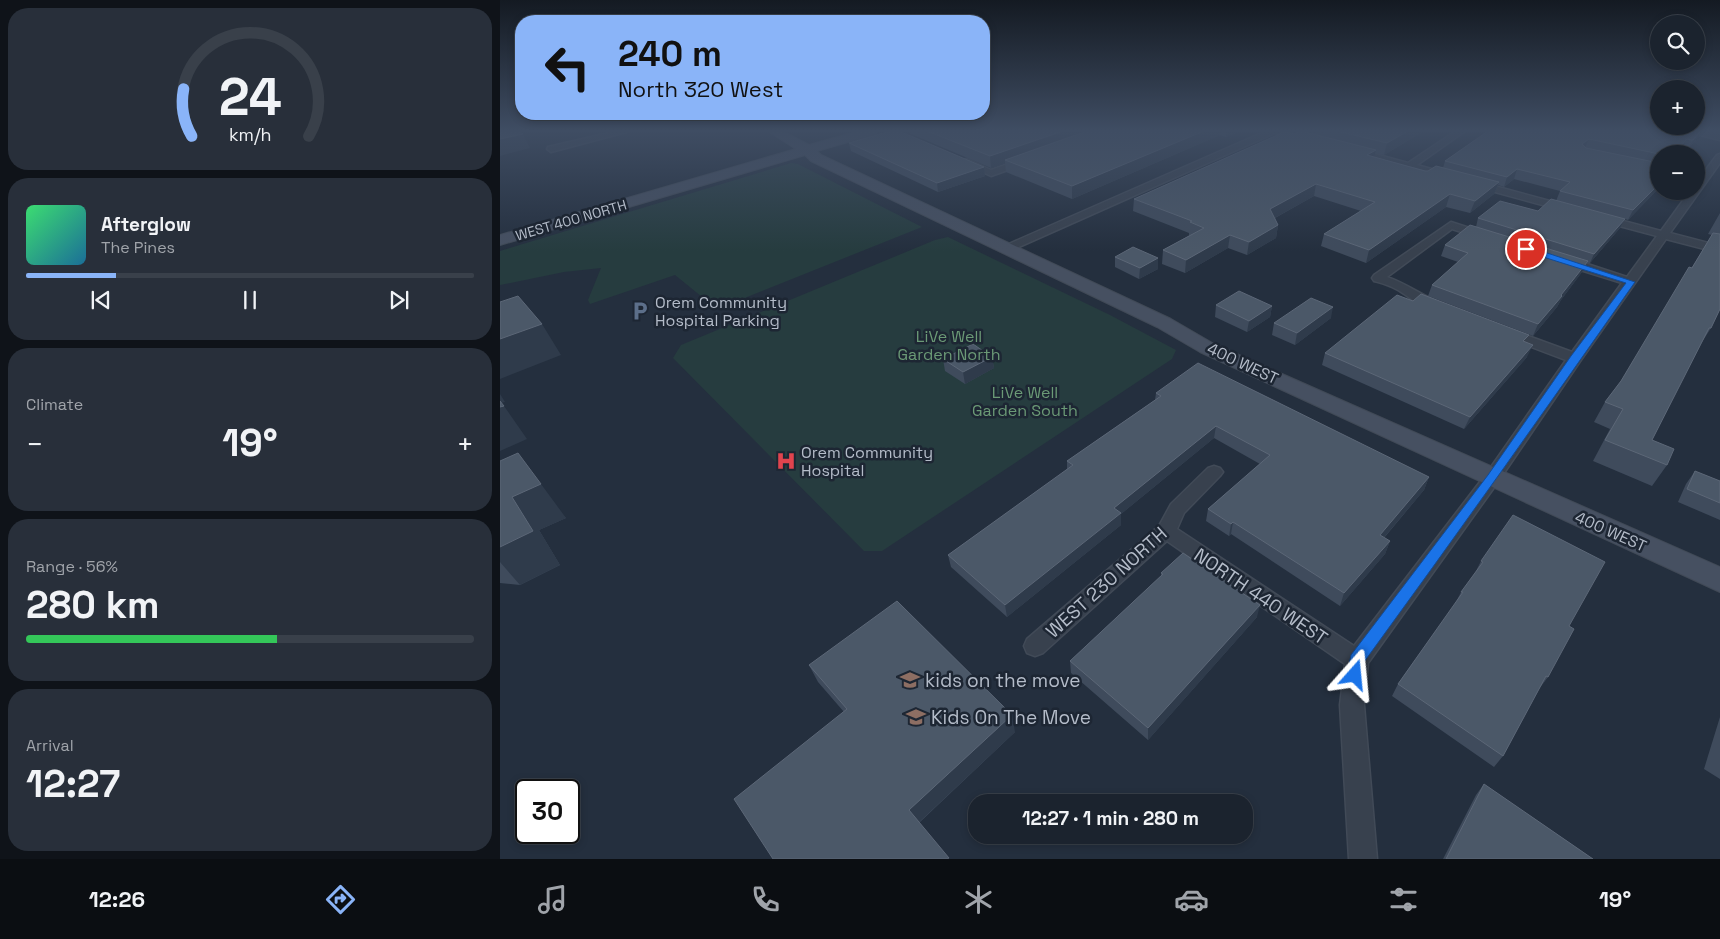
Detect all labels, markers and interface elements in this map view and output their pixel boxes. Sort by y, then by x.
map controls [1650,15,1705,200]
button: search [1650,15,1705,70]
text: 240 m [618,32,722,76]
icon: left [535,35,600,100]
text: 24 [218,64,282,130]
text: North 320 West [618,75,783,103]
button: + [1650,80,1705,135]
text: km/h [229,123,271,146]
button: − [1650,145,1705,200]
street label: WEST 400 NORTH [513,196,629,244]
text: Afterglow [101,212,191,237]
pin [1505,228,1547,270]
icon: arrive [1512,235,1540,263]
text: The Pines [101,237,175,258]
icon: previous [87,286,115,314]
icon: pause [236,286,264,314]
icon: next [385,286,413,314]
place label: Orem Community Hospital Parking [655,292,787,331]
parking icon: Orem Community Hospital Parking [629,300,651,322]
park label: LiVe Well Garden North [898,326,1000,365]
street label: 400 WEST [1204,338,1282,389]
park label: LiVe Well Garden South [972,382,1078,421]
text: Climate [26,394,83,415]
text: 19° [222,419,278,467]
text: − [26,426,43,462]
text: + [457,426,474,462]
place label: Orem Community Hospital [801,442,933,481]
hospital icon: Orem Community Hospital [775,450,797,472]
street label: 400 WEST [1572,506,1650,557]
street label: WEST 230 NORTH [1041,521,1172,643]
street label: NORTH 440 WEST [1189,542,1332,650]
text: Range · 56% [26,556,118,577]
text: 280 km [26,581,160,629]
position arrow [1328,648,1380,700]
place label: kids on the move [925,668,1081,693]
school or university icon: kids on the move [899,669,921,691]
place label: Kids On The Move [931,705,1091,730]
school or university icon: Kids On The Move [905,706,927,728]
text: Arrival [26,735,74,756]
text: 12:27 [26,760,120,808]
speed limit sign: 30 [515,779,580,844]
text: 12:27 · 1 min · 280 m [1022,806,1199,831]
icon: directions [323,882,358,917]
icon: music [535,882,570,917]
icon: phone [748,882,783,917]
icon: climate [961,882,996,917]
icon: car [1174,882,1209,917]
icon: filters [1386,882,1421,917]
text: 12:26 [89,885,145,913]
text: 19° [1599,885,1631,913]

